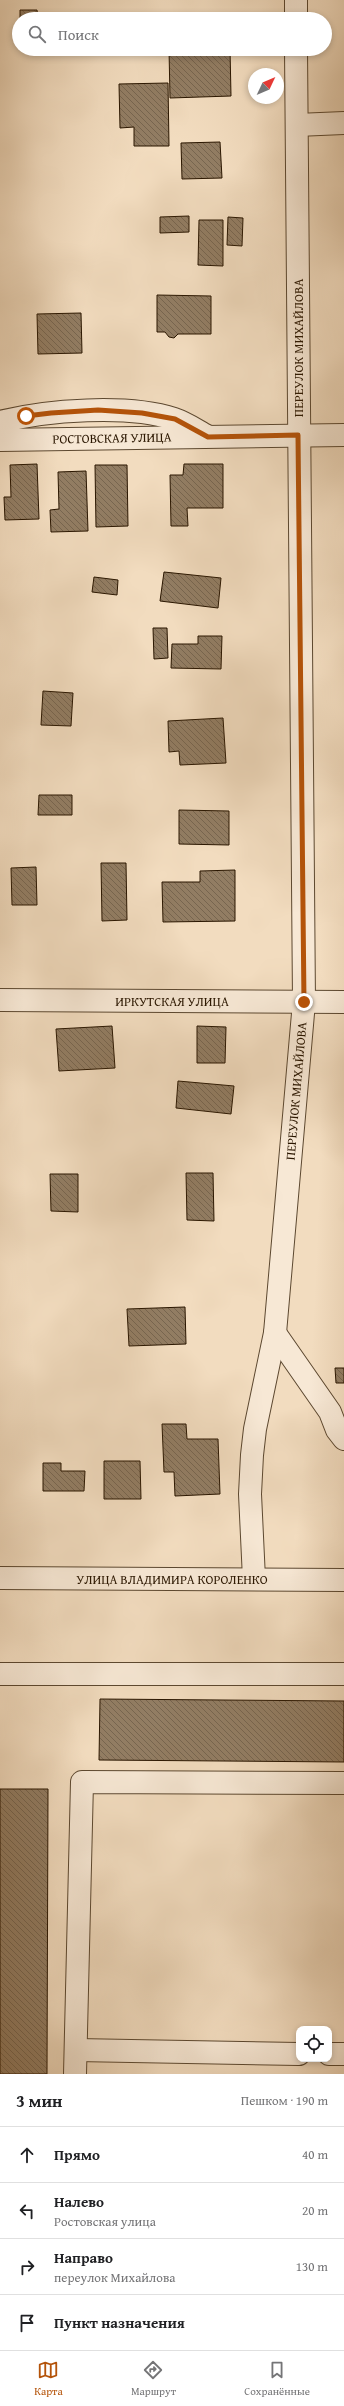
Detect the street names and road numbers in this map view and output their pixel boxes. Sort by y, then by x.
street label: ПЕРЕУЛОК МИХАЙЛОВА [289,279,308,417]
street label: РОСТОВСКАЯ УЛИЦА [52,427,172,449]
street label: ИРКУТСКАЯ УЛИЦА [115,992,229,1011]
street label: ПЕРЕУЛОК МИХАЙЛОВА [280,1021,312,1161]
street label: УЛИЦА ВЛАДИМИРА КОРОЛЕНКО [76,1570,268,1589]

